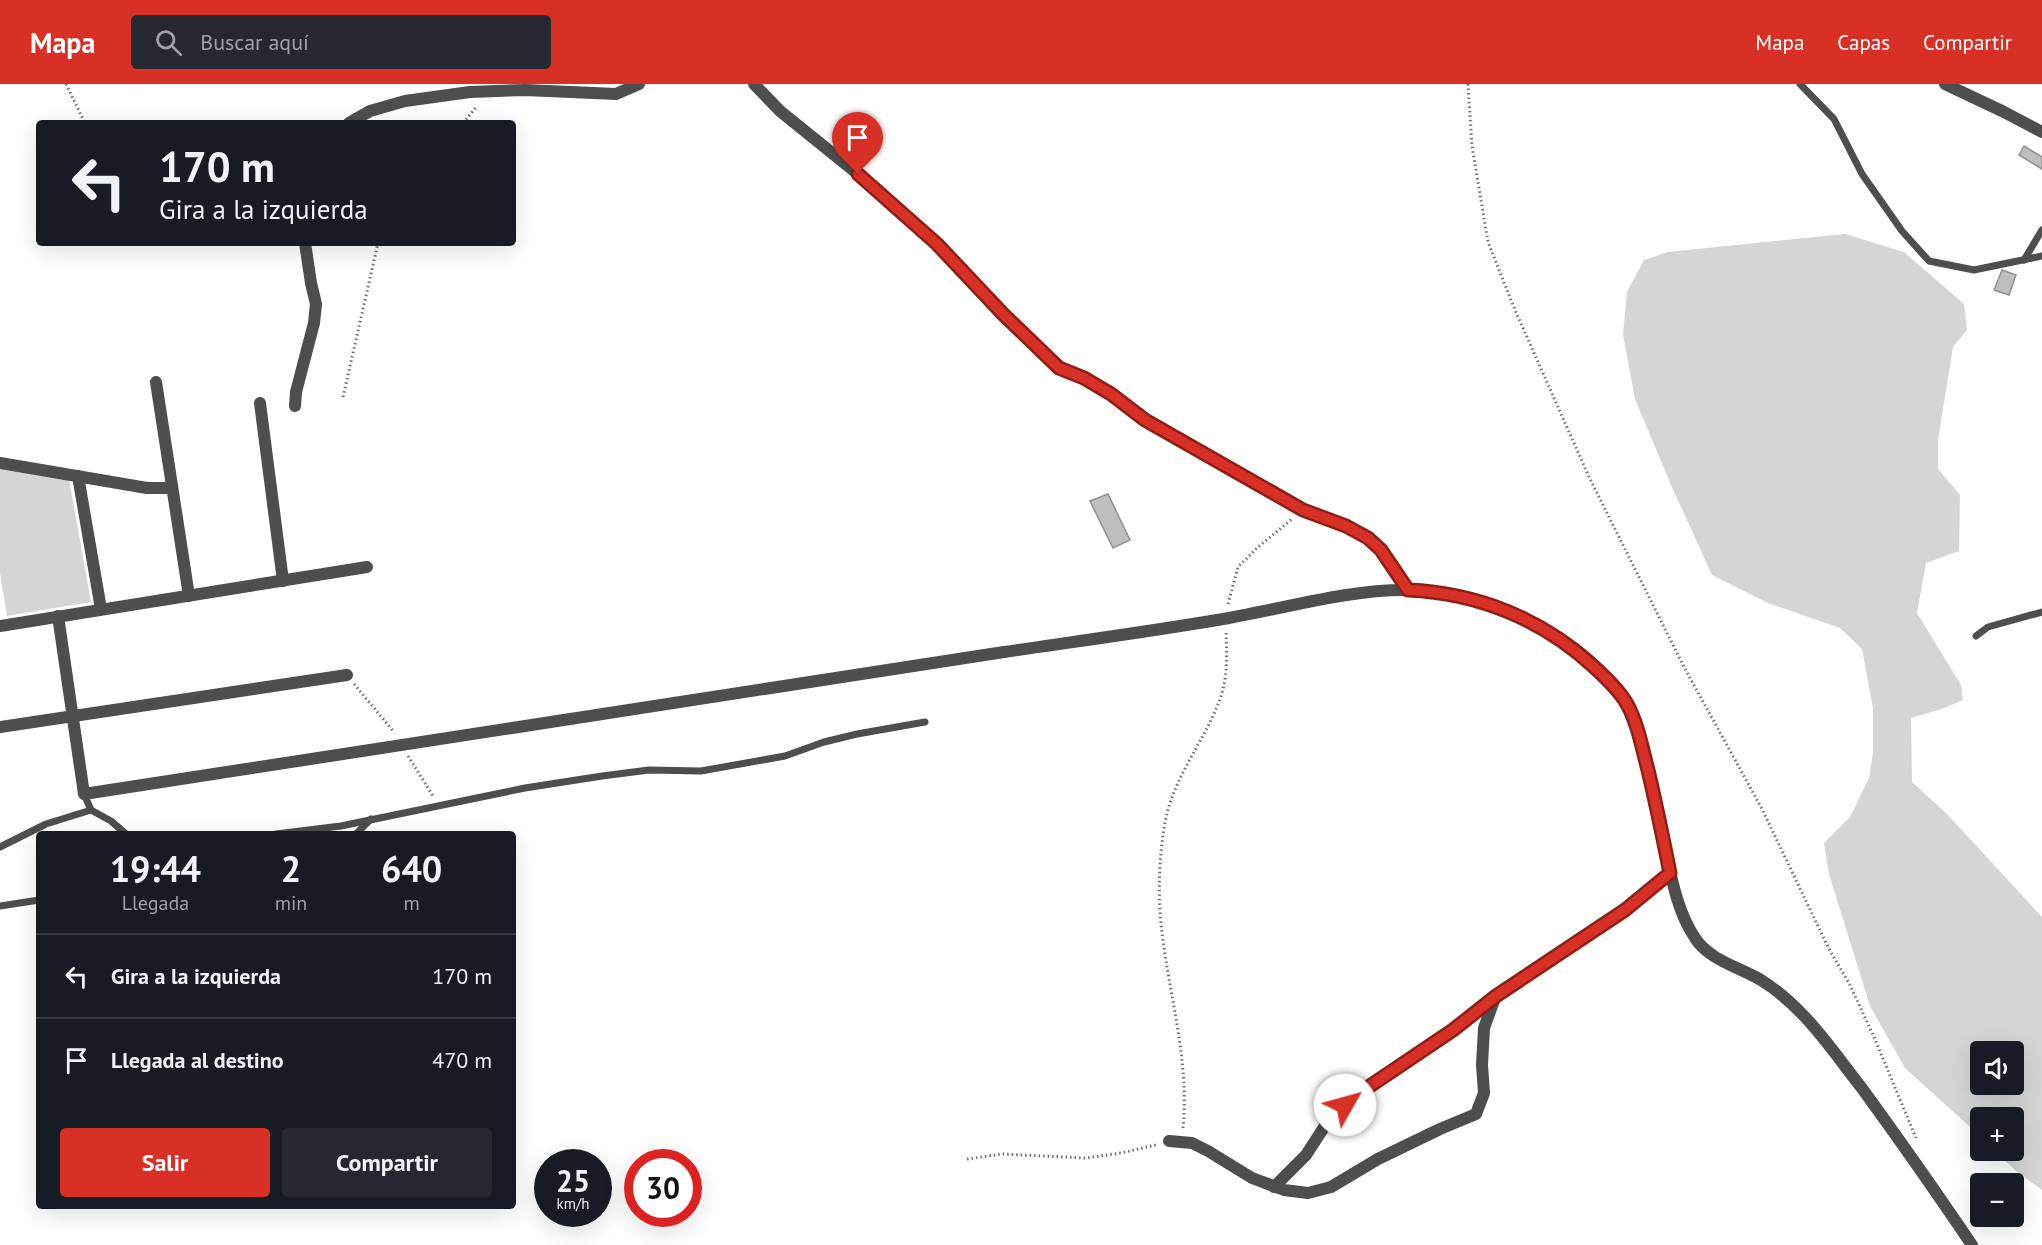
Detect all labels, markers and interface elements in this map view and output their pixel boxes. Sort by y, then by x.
search box [131,15,551,69]
text: Mapa [30,24,95,61]
icon: search [152,26,185,59]
text: Buscar aquí [200,28,309,56]
text: Mapa [1756,29,1804,56]
text: Capas [1837,29,1890,56]
text: Compartir [1923,29,2012,56]
pin [832,112,883,174]
icon: arrive [841,121,874,154]
text: 170 m [159,139,275,194]
icon: left [60,144,138,222]
text: Gira a la izquierda [159,192,368,226]
text: 19:44 [110,845,201,892]
text: 2 [281,845,301,892]
text: 640 [381,845,442,892]
text: Llegada [122,890,189,916]
text: min [275,890,307,916]
text: m [404,890,420,916]
icon: left [60,960,93,993]
text: Gira a la izquierda [111,962,281,990]
text: 170 m [432,962,492,990]
map controls [1970,1041,2024,1227]
button: sound [1970,1041,2024,1095]
icon: arrive [60,1044,93,1077]
text: Llegada al destino [111,1046,284,1074]
text: 470 m [432,1046,492,1074]
position arrow [1313,1073,1377,1137]
button: + [1970,1107,2024,1161]
button: Salir [60,1128,270,1197]
button: Compartir [282,1128,492,1197]
speed limit sign: 30 [624,1149,702,1227]
text: 25 [556,1161,590,1200]
button: − [1970,1173,2024,1227]
text: km/h [557,1194,589,1213]

